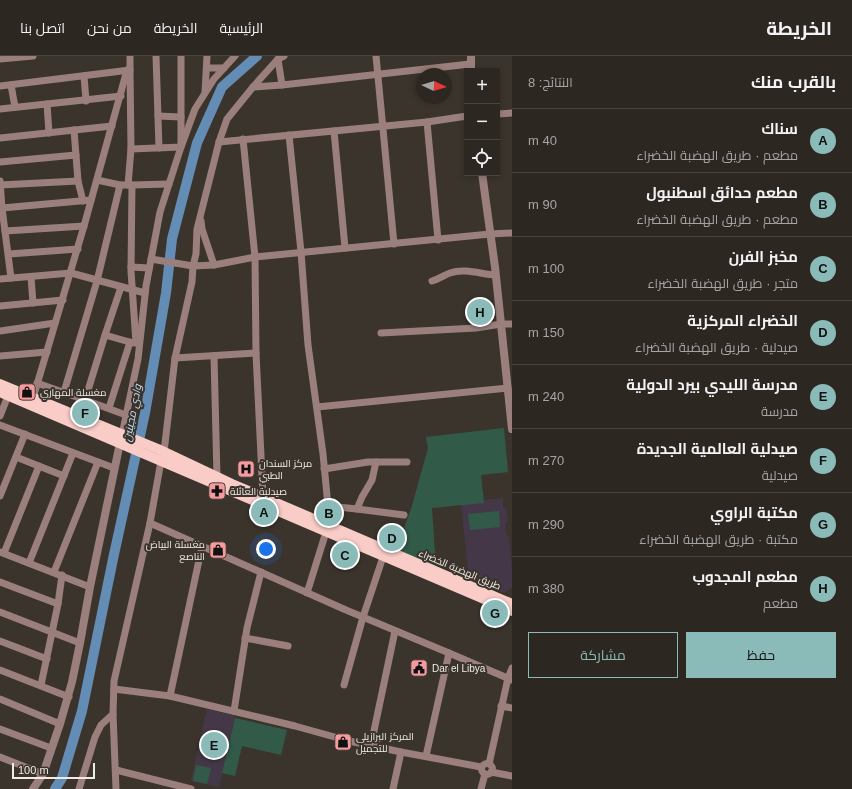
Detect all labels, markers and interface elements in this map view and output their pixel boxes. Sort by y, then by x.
text: الخريطة [766,18,832,39]
text: اتصل بنا [20,20,65,36]
text: من نحن [87,20,132,36]
text: الخريطة [154,20,197,36]
text: الرئيسية [219,20,263,36]
north arrow [416,68,452,104]
map controls [464,68,500,176]
button: + [464,68,500,104]
text: بالقرب منك [751,73,836,92]
text: النتائج: 8 [528,75,573,90]
button: − [464,104,500,140]
text: سناك [761,120,798,137]
text: 40 m [528,133,557,148]
text: A [818,133,828,148]
button: locate [464,140,500,176]
text: مطعم · طريق الهضبة الخضراء [636,148,798,163]
text: مطعم حدائق اسطنبول [646,184,798,201]
text: 90 m [528,197,557,212]
text: B [818,197,828,212]
text: مطعم · طريق الهضبة الخضراء [636,212,798,227]
text: مخبز الفرن [729,248,798,265]
text: 100 m [528,261,564,276]
text: C [818,261,828,276]
text: متجر · طريق الهضبة الخضراء [648,276,798,291]
pin: H [467,297,493,327]
text: الخضراء المركزية [687,312,798,329]
text: 150 m [528,325,564,340]
text: D [818,325,828,340]
text: صيدلية · طريق الهضبة الخضراء [635,340,798,355]
text: مدرسة الليدي بيرد الدولية [626,376,798,393]
shop icon: مغسلة المهاري [17,382,37,402]
water label: وادي مجينين [121,382,147,443]
place label: مغسلة المهاري [40,387,106,400]
text: 240 m [528,389,564,404]
text: E [819,389,827,404]
pin: F [72,398,98,428]
text: مدرسة [761,404,798,419]
text: صيدلية العالمية الجديدة [637,440,798,457]
text: 270 m [528,453,564,468]
text: F [819,453,827,468]
place label: مركز السندان الطبي [259,458,312,483]
hospital icon: مركز السندان الطبي [236,459,256,479]
text: صيدلية [762,468,798,483]
pharmacy icon: صيدلية العائلة [207,481,227,501]
place label: صيدلية العائلة [230,486,287,497]
pin: A [251,497,277,527]
pin: B [316,498,342,528]
text: مكتبة الراوي [710,504,798,521]
text: 290 m [528,517,564,532]
text: G [818,517,828,532]
pin: D [379,523,405,553]
text: مكتبة · طريق الهضبة الخضراء [639,532,798,547]
place label: مغسلة البياض الناصع [146,539,205,563]
your location [256,539,276,559]
shop icon: مغسلة البياض الناصع [208,540,228,560]
pin: C [332,540,358,570]
street label: طريق الهضبة الخضراء [417,547,503,593]
text: مطعم المجدوب [693,568,798,585]
text: 380 m [528,581,564,596]
text: H [818,581,828,596]
text: مطعم [763,596,798,611]
pin: G [482,598,508,628]
button: مشاركة [528,632,678,678]
button: حفظ [686,632,836,678]
public building icon: Dar el Libya [409,658,429,678]
place label: Dar el Libya [432,663,486,674]
pin: E [201,730,227,760]
place label: المركز البرازيلى للتجميل [356,731,414,755]
shop icon: المركز البرازيلى للتجميل [333,732,353,752]
scale bar [12,761,95,780]
text: 100 m [18,764,49,776]

